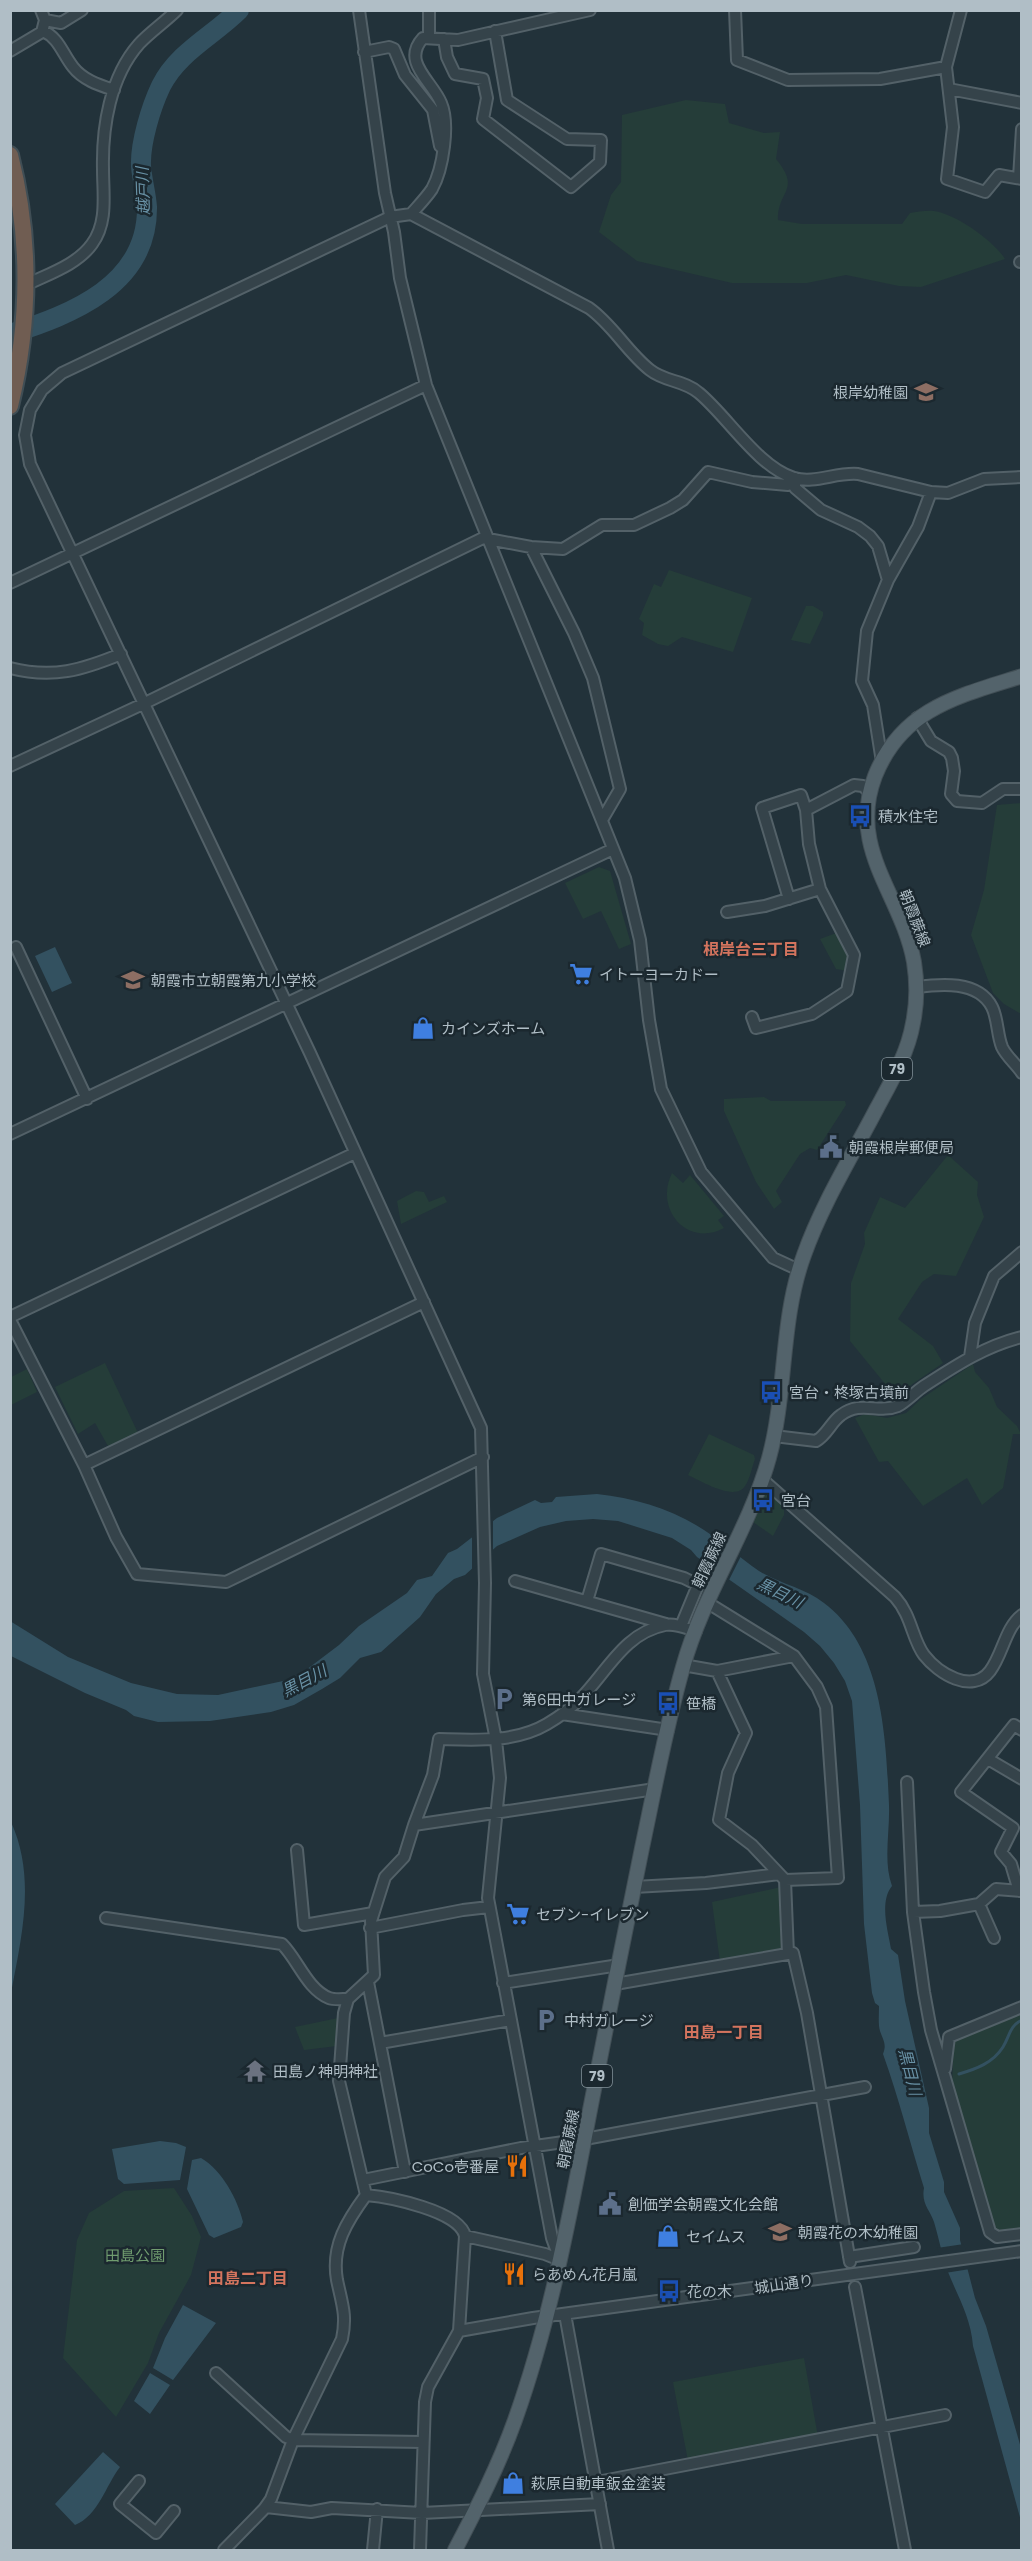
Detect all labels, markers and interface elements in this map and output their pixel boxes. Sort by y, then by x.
water label: 越戸川 [131,165,155,215]
school or university icon: 根岸幼稚園 [913,379,939,405]
place label: 根岸幼稚園 [833,382,908,403]
bus stop icon: 積水住宅 [847,803,873,829]
place label: 積水住宅 [878,806,938,827]
street label: 朝霞蕨線 [894,886,936,950]
district label: 根岸台三丁目 [703,938,799,961]
supermarket icon: イトーヨーカドー [568,961,594,987]
place label: イトーヨーカドー [599,964,719,985]
school or university icon: 朝霞市立朝霞第九小学校 [120,967,146,993]
place label: 朝霞市立朝霞第九小学校 [151,970,316,991]
shop icon: カインズホーム [410,1015,436,1041]
place label: カインズホーム [441,1018,545,1039]
road number: 79 [882,1058,912,1080]
public building icon: 朝霞根岸郵便局 [818,1134,844,1160]
place label: 朝霞根岸郵便局 [849,1137,954,1158]
bus stop icon: 宮台・柊塚古墳前 [758,1379,784,1405]
place label: 宮台・柊塚古墳前 [789,1382,909,1403]
bus stop icon: 宮台 [750,1487,776,1513]
place label: 宮台 [781,1490,811,1511]
street label: 朝霞蕨線 [687,1528,731,1592]
water label: 黒目川 [753,1572,808,1615]
water label: 黒目川 [277,1659,332,1702]
parking icon: 第6田中ガレージ [491,1686,517,1712]
place label: 第6田中ガレージ [522,1689,636,1710]
bus stop icon: 笹橋 [655,1690,681,1716]
place label: 笹橋 [686,1693,716,1714]
supermarket icon: セブン-イレブン [505,1901,531,1927]
place label: セブン-イレブン [536,1904,649,1925]
parking icon: 中村ガレージ [533,2007,559,2033]
place label: 中村ガレージ [564,2010,654,2031]
district label: 田島一丁目 [684,2021,764,2044]
water label: 黒目川 [893,2046,927,2100]
temple icon: 田島ノ神明神社 [242,2058,268,2084]
place label: 田島ノ神明神社 [273,2061,378,2082]
road number: 79 [582,2065,612,2087]
street label: 朝霞蕨線 [552,2108,584,2170]
restaurant icon: CoCo壱番屋 [504,2153,530,2179]
place label: CoCo壱番屋 [412,2156,499,2177]
public building icon: 創価学会朝霞文化会館 [597,2191,623,2217]
place label: 創価学会朝霞文化会館 [628,2194,778,2215]
school or university icon: 朝霞花の木幼稚園 [767,2219,793,2245]
place label: 朝霞花の木幼稚園 [798,2222,918,2243]
shop icon: セイムス [655,2223,681,2249]
place label: セイムス [686,2226,746,2247]
park label: 田島公園 [105,2245,165,2266]
restaurant icon: らあめん花月嵐 [501,2261,527,2287]
place label: らあめん花月嵐 [532,2264,637,2285]
district label: 田島二丁目 [208,2267,288,2290]
street label: 城山通り [753,2269,815,2299]
bus stop icon: 花の木 [656,2278,682,2304]
place label: 花の木 [687,2281,732,2302]
shop icon: 萩原自動車鈑金塗装 [500,2470,526,2496]
place label: 萩原自動車鈑金塗装 [531,2473,666,2494]

